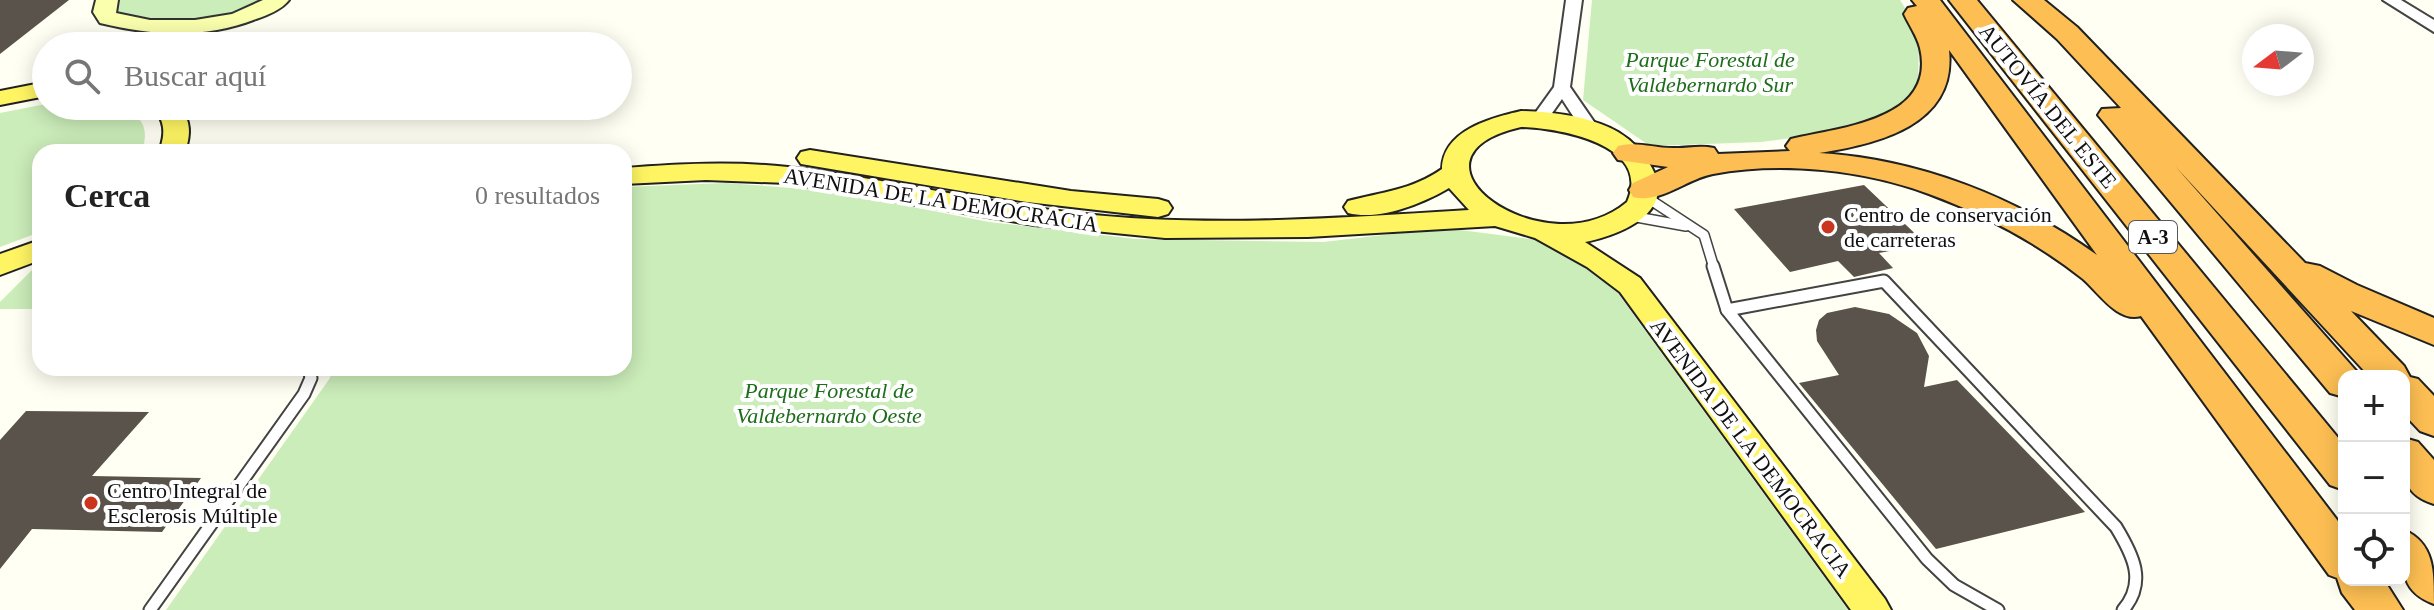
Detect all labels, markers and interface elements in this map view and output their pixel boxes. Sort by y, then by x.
street label: AUTOVÍA DEL ESTE [1974,19,2122,193]
north arrow [2242,24,2314,96]
search box [32,32,632,120]
park label: Parque Forestal de Valdebernardo Sur [1624,47,1795,97]
icon: search [60,54,104,98]
text: Buscar aquí [124,59,266,92]
street label: AVENIDA DE LA DEMOCRACIA [782,163,1100,237]
text: Cerca [64,177,150,214]
text: 0 resultados [475,181,600,210]
place label: Centro de conservación de carreteras [1844,202,2052,252]
marker: Centro de conservación de carreteras [1819,218,1837,236]
road number: A-3 [2129,221,2177,253]
street label: AVENIDA DE LA DEMOCRACIA [1645,313,1857,583]
map controls [2338,370,2410,586]
button: + [2338,370,2410,442]
park label: Parque Forestal de Valdebernardo Oeste [736,378,922,428]
button: − [2338,442,2410,514]
place label: Centro Integral de Esclerosis Múltiple [107,478,277,528]
marker: Centro Integral de Esclerosis Múltiple [82,494,100,512]
button: locate [2338,514,2410,586]

